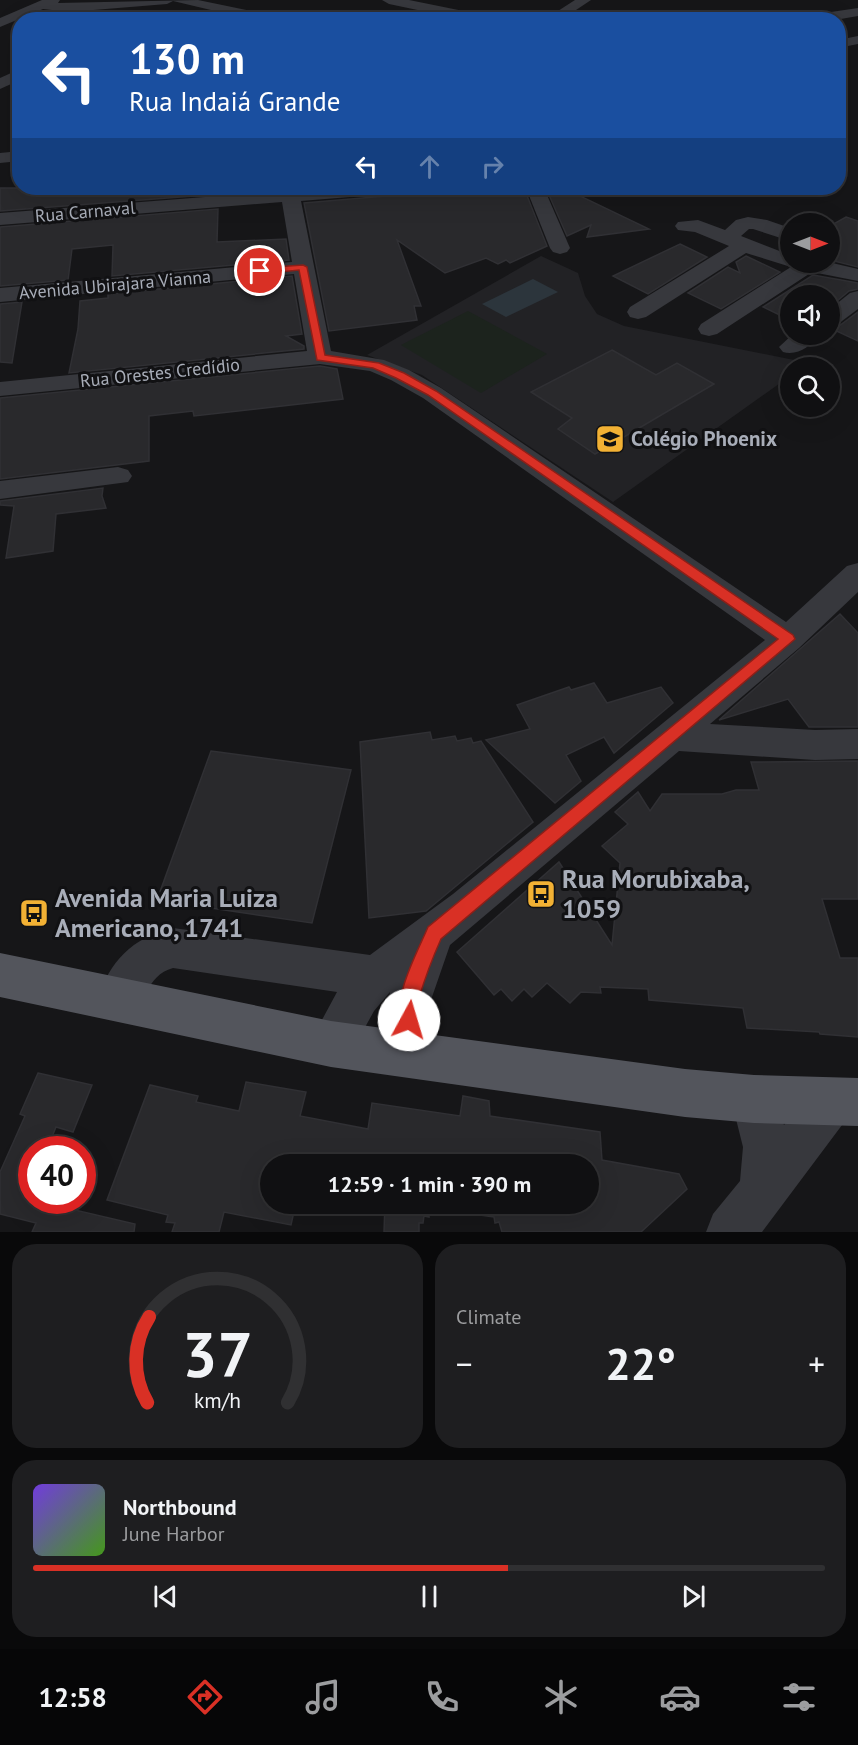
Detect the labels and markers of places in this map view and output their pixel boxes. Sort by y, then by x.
pin [234,245,285,296]
school or university icon: Colégio Phoenix [594,423,626,455]
place label: Colégio Phoenix [631,425,777,452]
place label: Rua Morubixaba, 1059 [562,862,750,925]
bus stop icon: Rua Morubixaba, 1059 [525,878,557,910]
place label: Avenida Maria Luiza Americano, 1741 [55,881,278,944]
bus stop icon: Avenida Maria Luiza Americano, 1741 [18,897,50,929]

